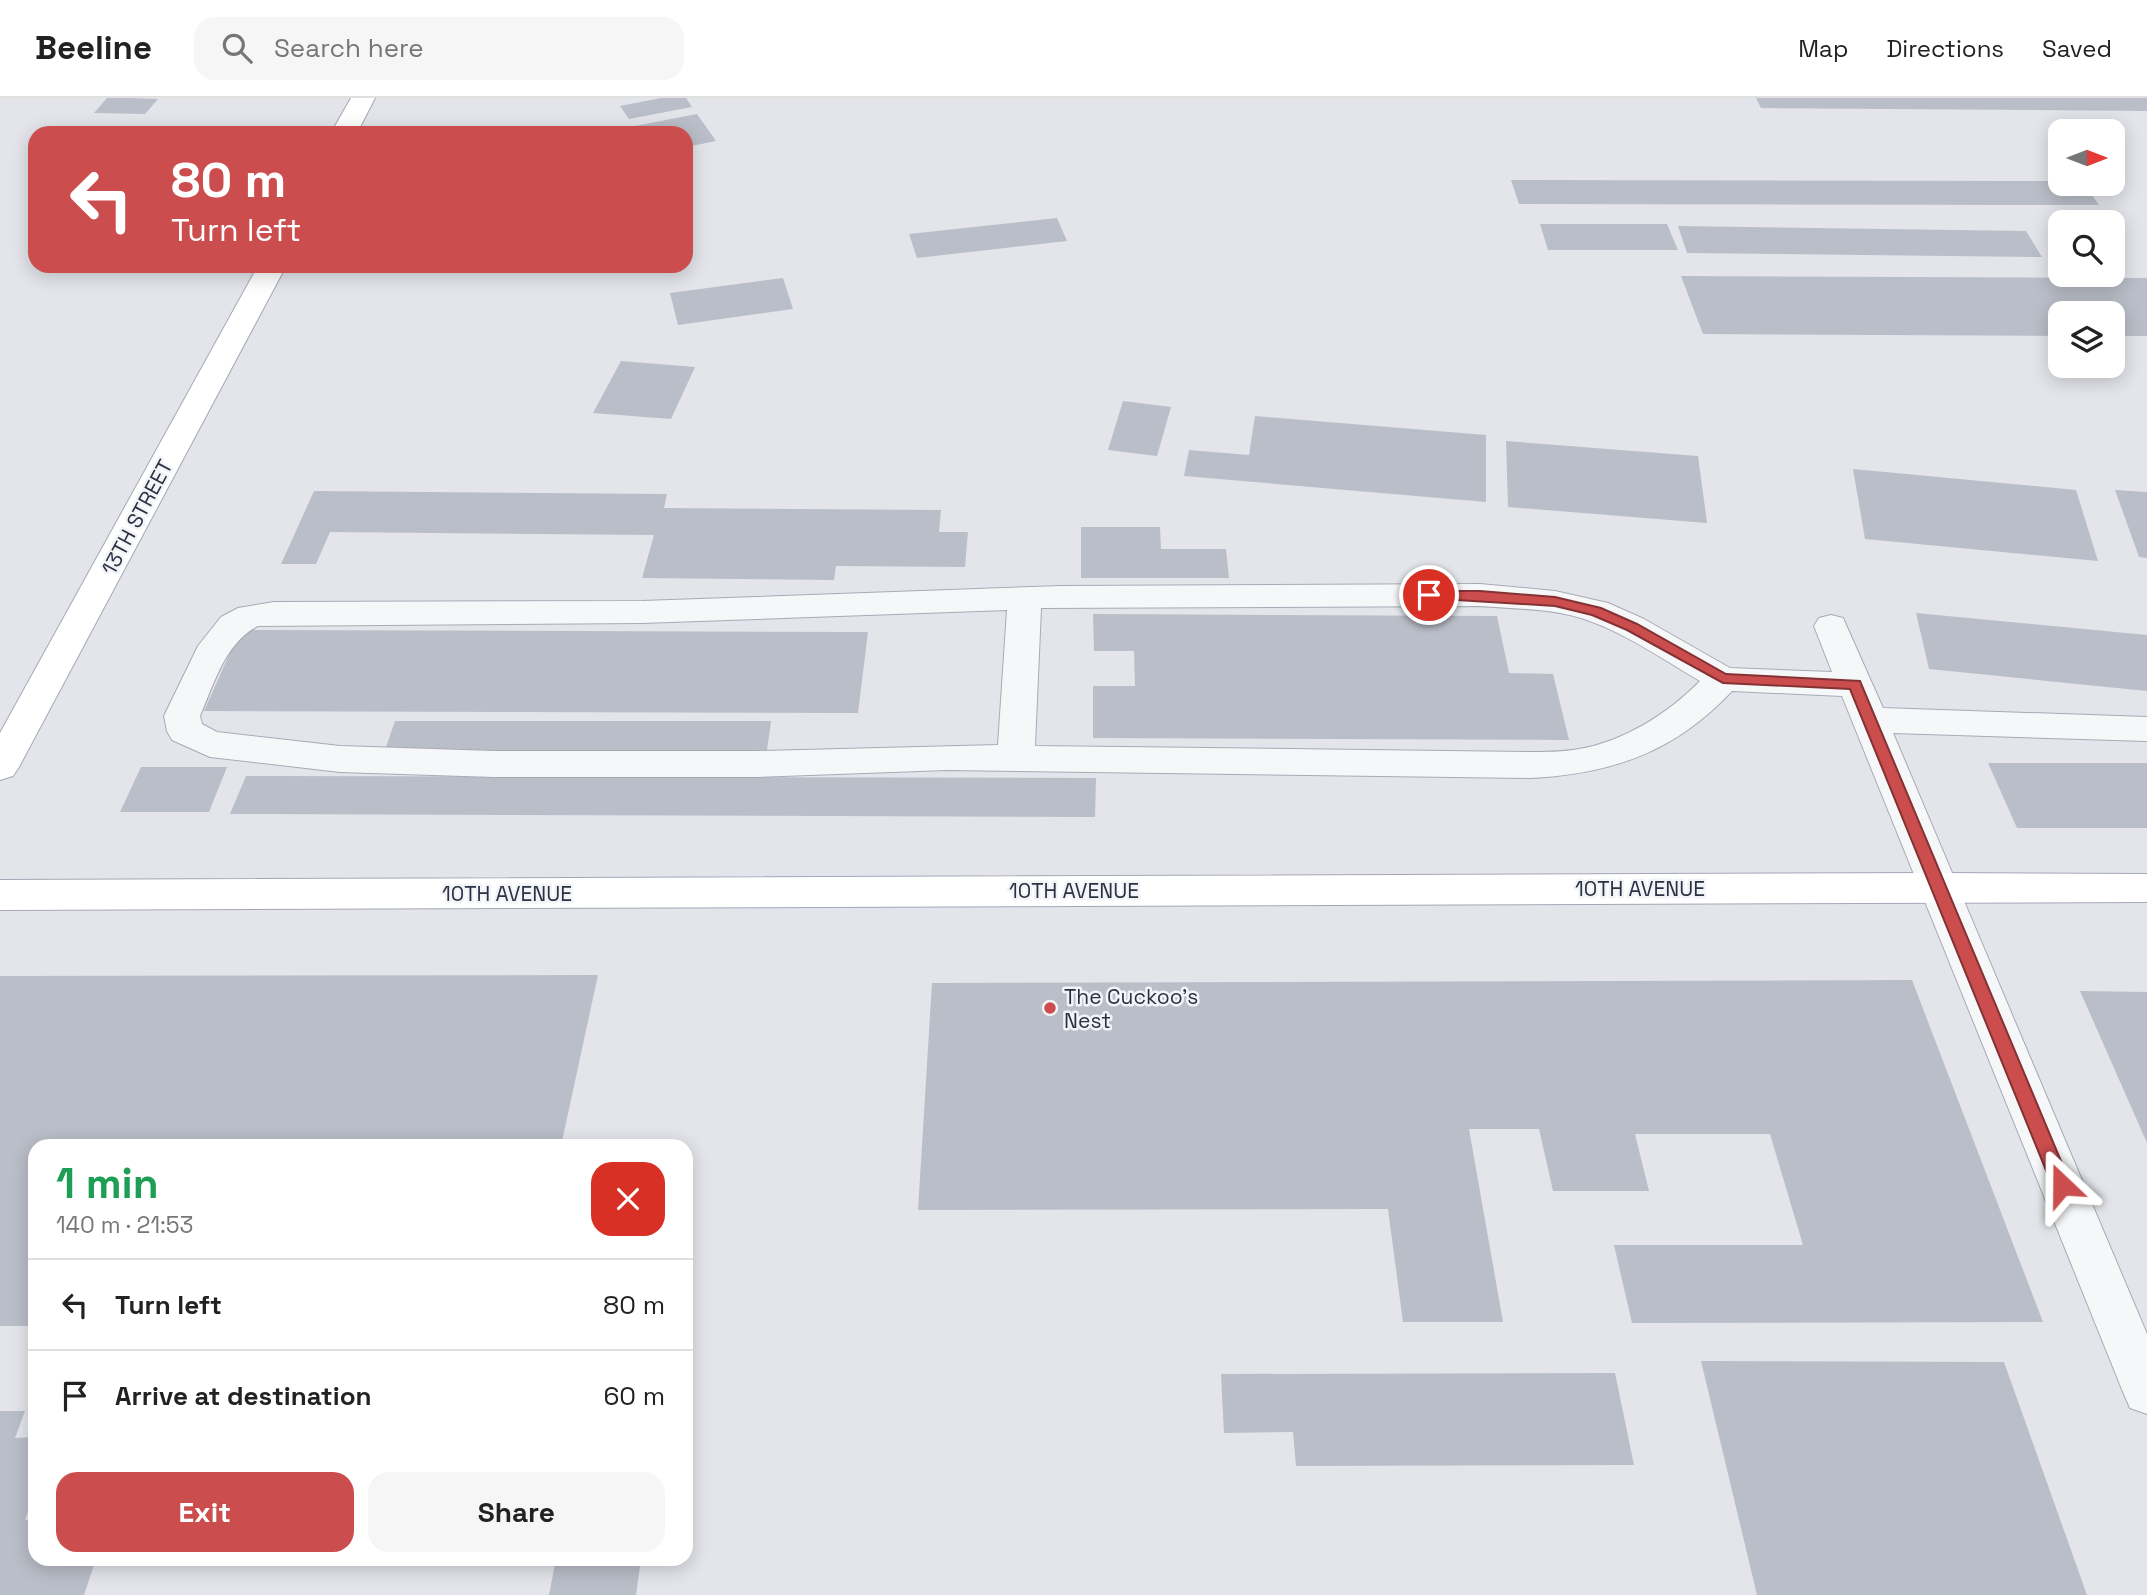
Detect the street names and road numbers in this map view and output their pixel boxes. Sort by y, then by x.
street label: 13TH STREET [95,455,179,579]
street label: 10TH AVENUE [1575,875,1705,902]
street label: 10TH AVENUE [1009,877,1139,904]
street label: 10TH AVENUE [442,880,572,907]

